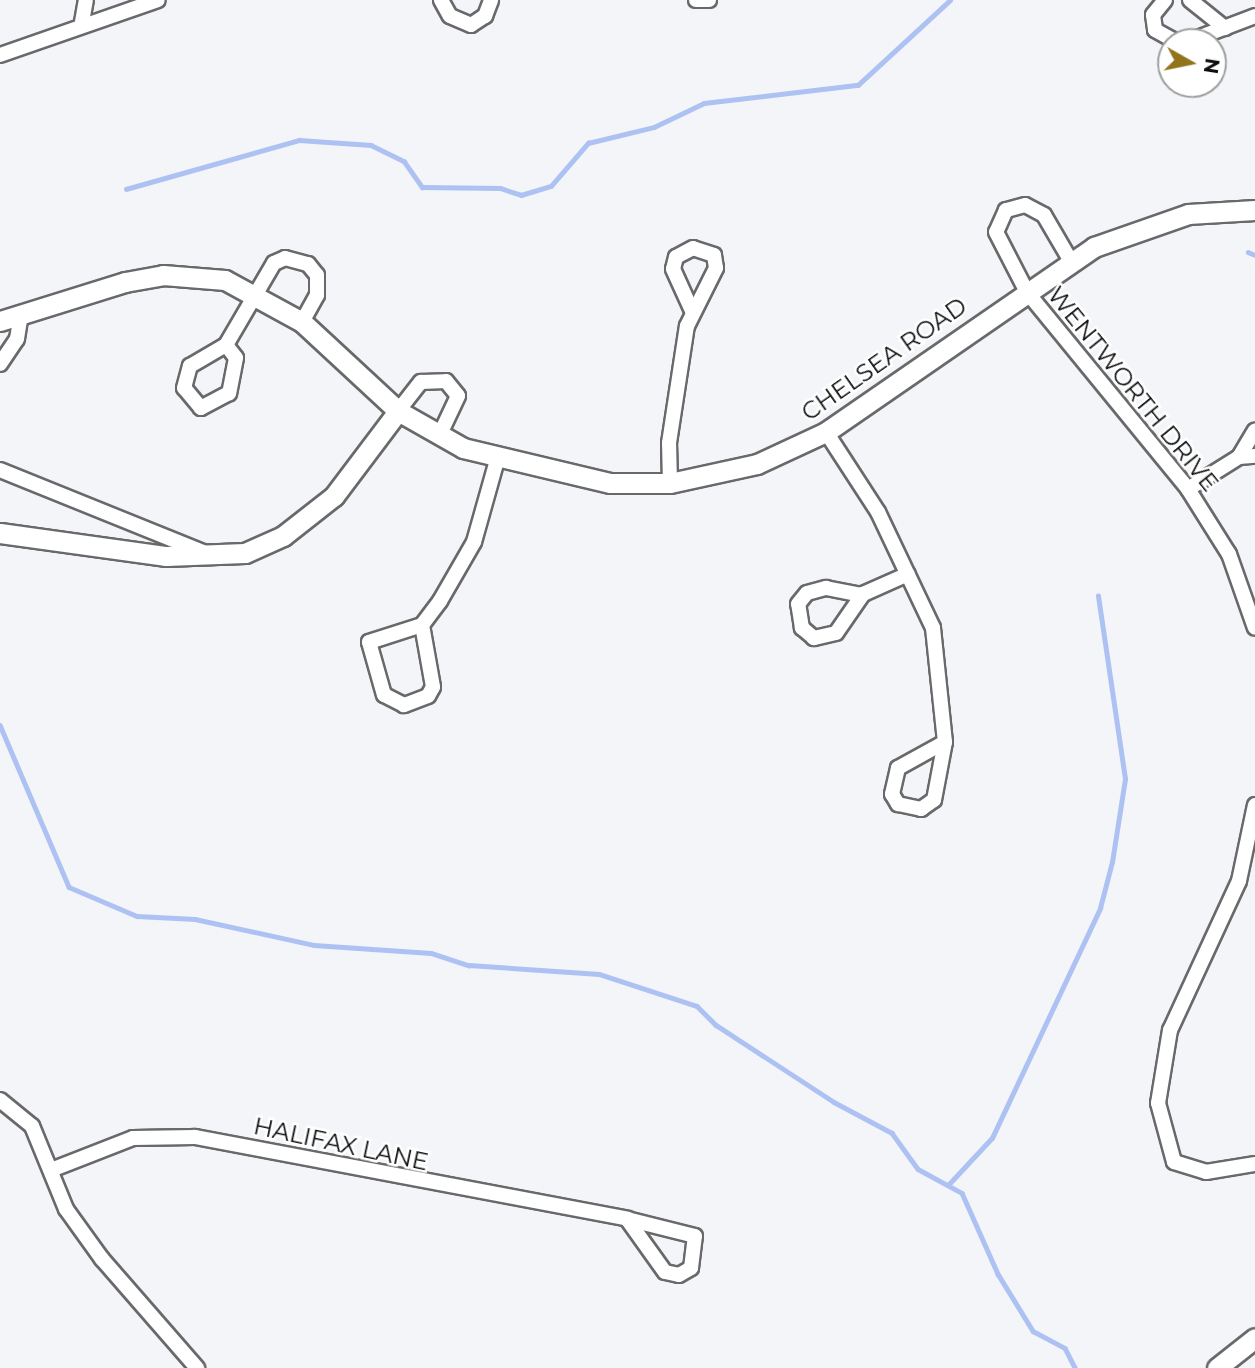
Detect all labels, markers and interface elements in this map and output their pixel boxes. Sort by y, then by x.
north arrow [1157,28,1227,98]
text: N [1199,57,1224,75]
street label: WENTWORTH DRIVE [1042,281,1224,497]
street label: CHELSEA ROAD [796,291,972,427]
street label: HALIFAX LANE [251,1111,431,1177]

